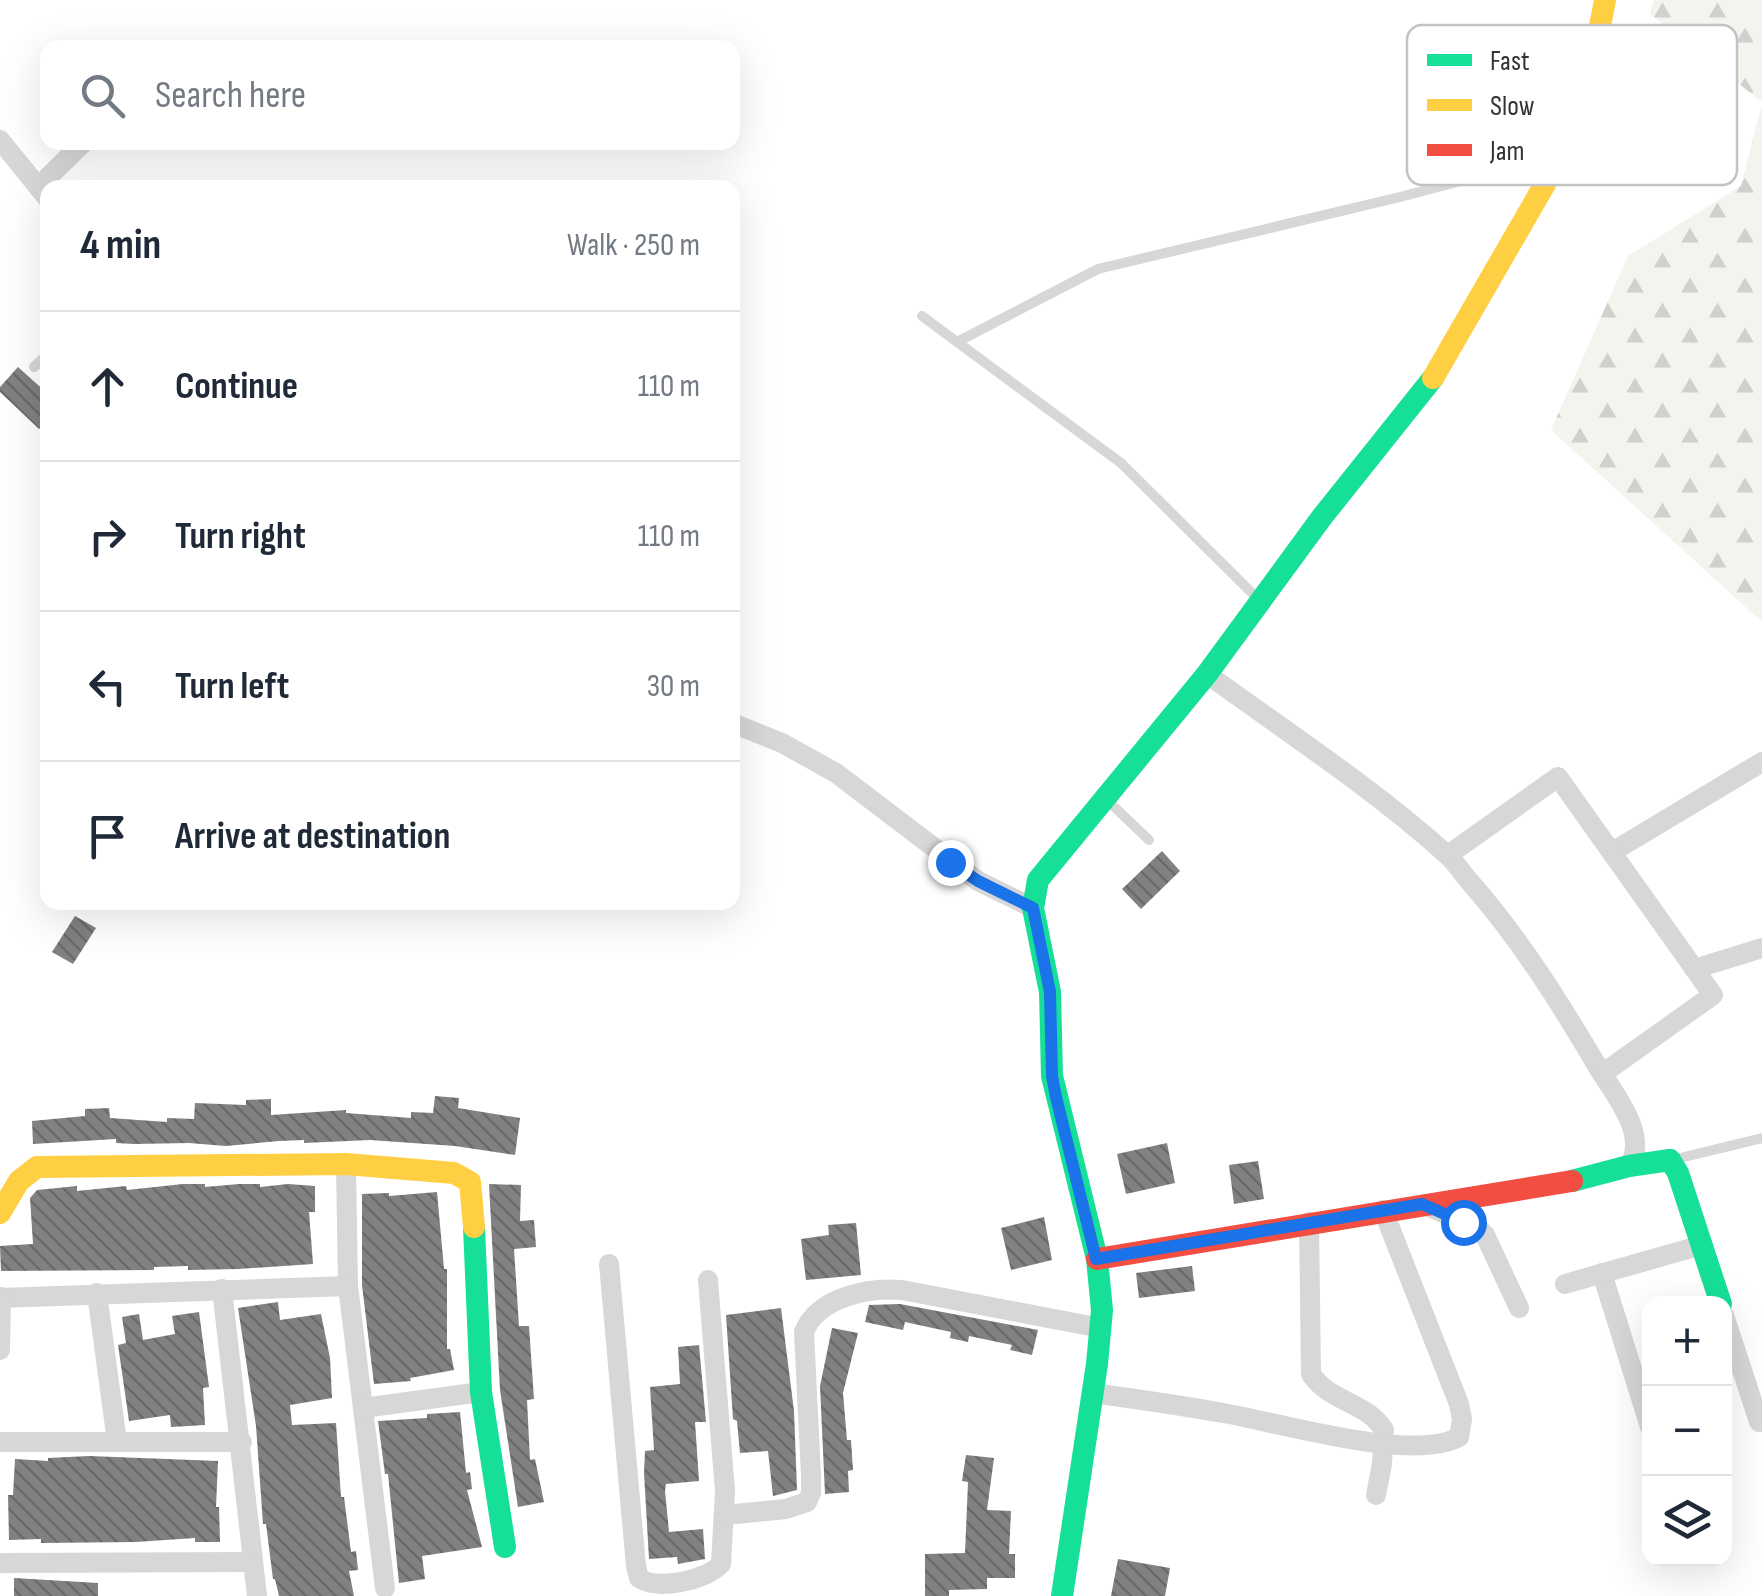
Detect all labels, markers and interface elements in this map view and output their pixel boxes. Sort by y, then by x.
legend [1407,25,1737,185]
search box [40,40,740,150]
text: Fast [1490,45,1529,78]
icon: search [75,68,130,123]
text: Search here [155,73,306,118]
text: Slow [1490,90,1535,123]
text: Jam [1489,135,1525,168]
text: 4 min [80,220,161,271]
text: Walk · 250 m [567,226,700,265]
icon: ahead [80,359,135,414]
text: Continue [175,364,298,409]
text: 110 m [638,367,700,406]
icon: right [80,509,135,564]
text: Turn right [175,514,306,559]
text: 110 m [638,517,700,556]
icon: left [80,659,135,714]
text: Turn left [175,664,289,709]
text: 30 m [647,667,700,706]
icon: arrive [80,809,135,864]
text: Arrive at destination [175,814,450,859]
route end [928,840,974,886]
route start [1441,1200,1487,1246]
map controls [1642,1296,1732,1566]
button: + [1642,1296,1732,1386]
button: − [1642,1386,1732,1476]
button: layers [1642,1476,1732,1566]

